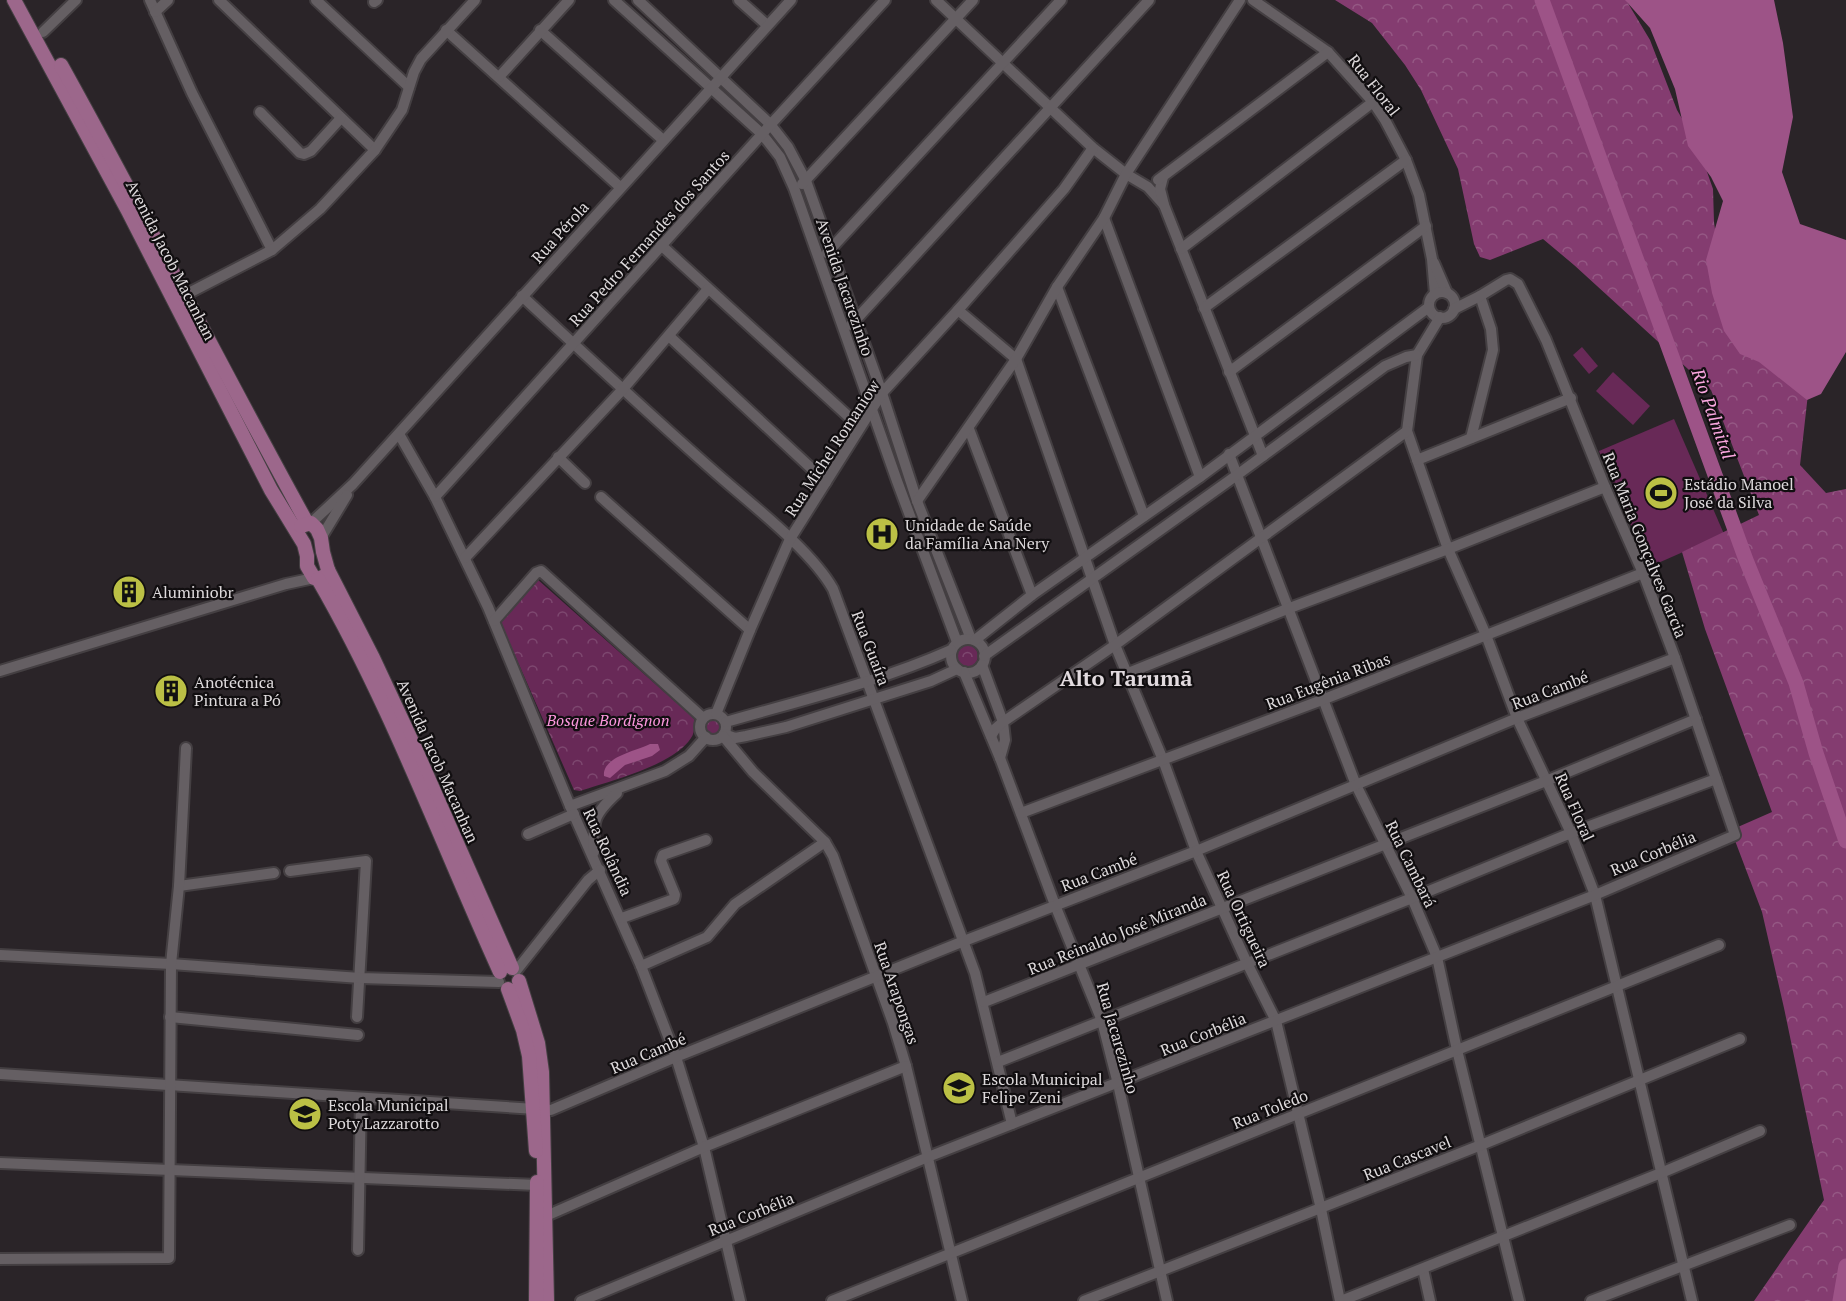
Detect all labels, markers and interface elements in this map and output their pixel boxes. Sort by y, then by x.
street label: Rua Floral [1343,50,1405,121]
street label: Rua Pedro Fernandes dos Santos [564,145,734,331]
street label: Avenida Jacob Macanhan [121,176,221,344]
street label: Rua Pérola [526,196,594,268]
street label: Avenida Jacarezinho [811,215,879,359]
water label: Rio Palmital [1686,364,1741,462]
street label: Rua Michel Romaniow [780,375,885,521]
street label: Rua Maria Gonçalves Garcia [1598,449,1692,641]
place label: Estádio Manoel José da Silva [1684,473,1794,513]
sports icon: Estádio Manoel José da Silva [1643,475,1679,511]
place label: Unidade de Saúde da Família Ana Nery [905,514,1050,554]
hospital icon: Unidade de Saúde da Família Ana Nery [864,516,900,552]
building icon: Aluminiobr [111,574,147,610]
place label: Aluminiobr [152,581,234,603]
street label: Rua Guaíra [847,607,895,689]
street label: Rua Eugênia Ribas [1263,647,1393,715]
district label: Alto Tarumã [1059,663,1193,692]
street label: Rua Cambé [1509,665,1591,715]
place label: Anotécnica Pintura a Pó [194,671,281,711]
building icon: Anotécnica Pintura a Pó [153,673,189,709]
street label: Avenida Jacob Macanhan [392,676,484,847]
park label: Bosque Bordignon [545,709,670,731]
street label: Rua Floral [1550,769,1600,845]
street label: Rua Rolândia [578,805,638,899]
street label: Rua Cambará [1380,817,1442,911]
street label: Rua Corbélia [1607,825,1699,881]
street label: Rua Cambé [1058,847,1140,897]
street label: Rua Ortigueira [1212,867,1276,971]
street label: Rua Reinaldo José Miranda [1024,888,1210,980]
street label: Rua Arapongas [869,939,925,1047]
street label: Rua Jacarezinho [1092,980,1144,1096]
street label: Rua Corbélia [1157,1007,1249,1061]
street label: Rua Cambé [607,1027,689,1079]
place label: Escola Municipal Felipe Zeni [982,1068,1103,1108]
school or university icon: Escola Municipal Felipe Zeni [941,1070,977,1106]
street label: Rua Toledo [1229,1084,1311,1134]
place label: Escola Municipal Poty Lazzarotto [328,1094,449,1134]
school or university icon: Escola Municipal Poty Lazzarotto [287,1096,323,1132]
street label: Rua Cascavel [1360,1130,1454,1186]
street label: Rua Corbélia [705,1187,797,1241]

